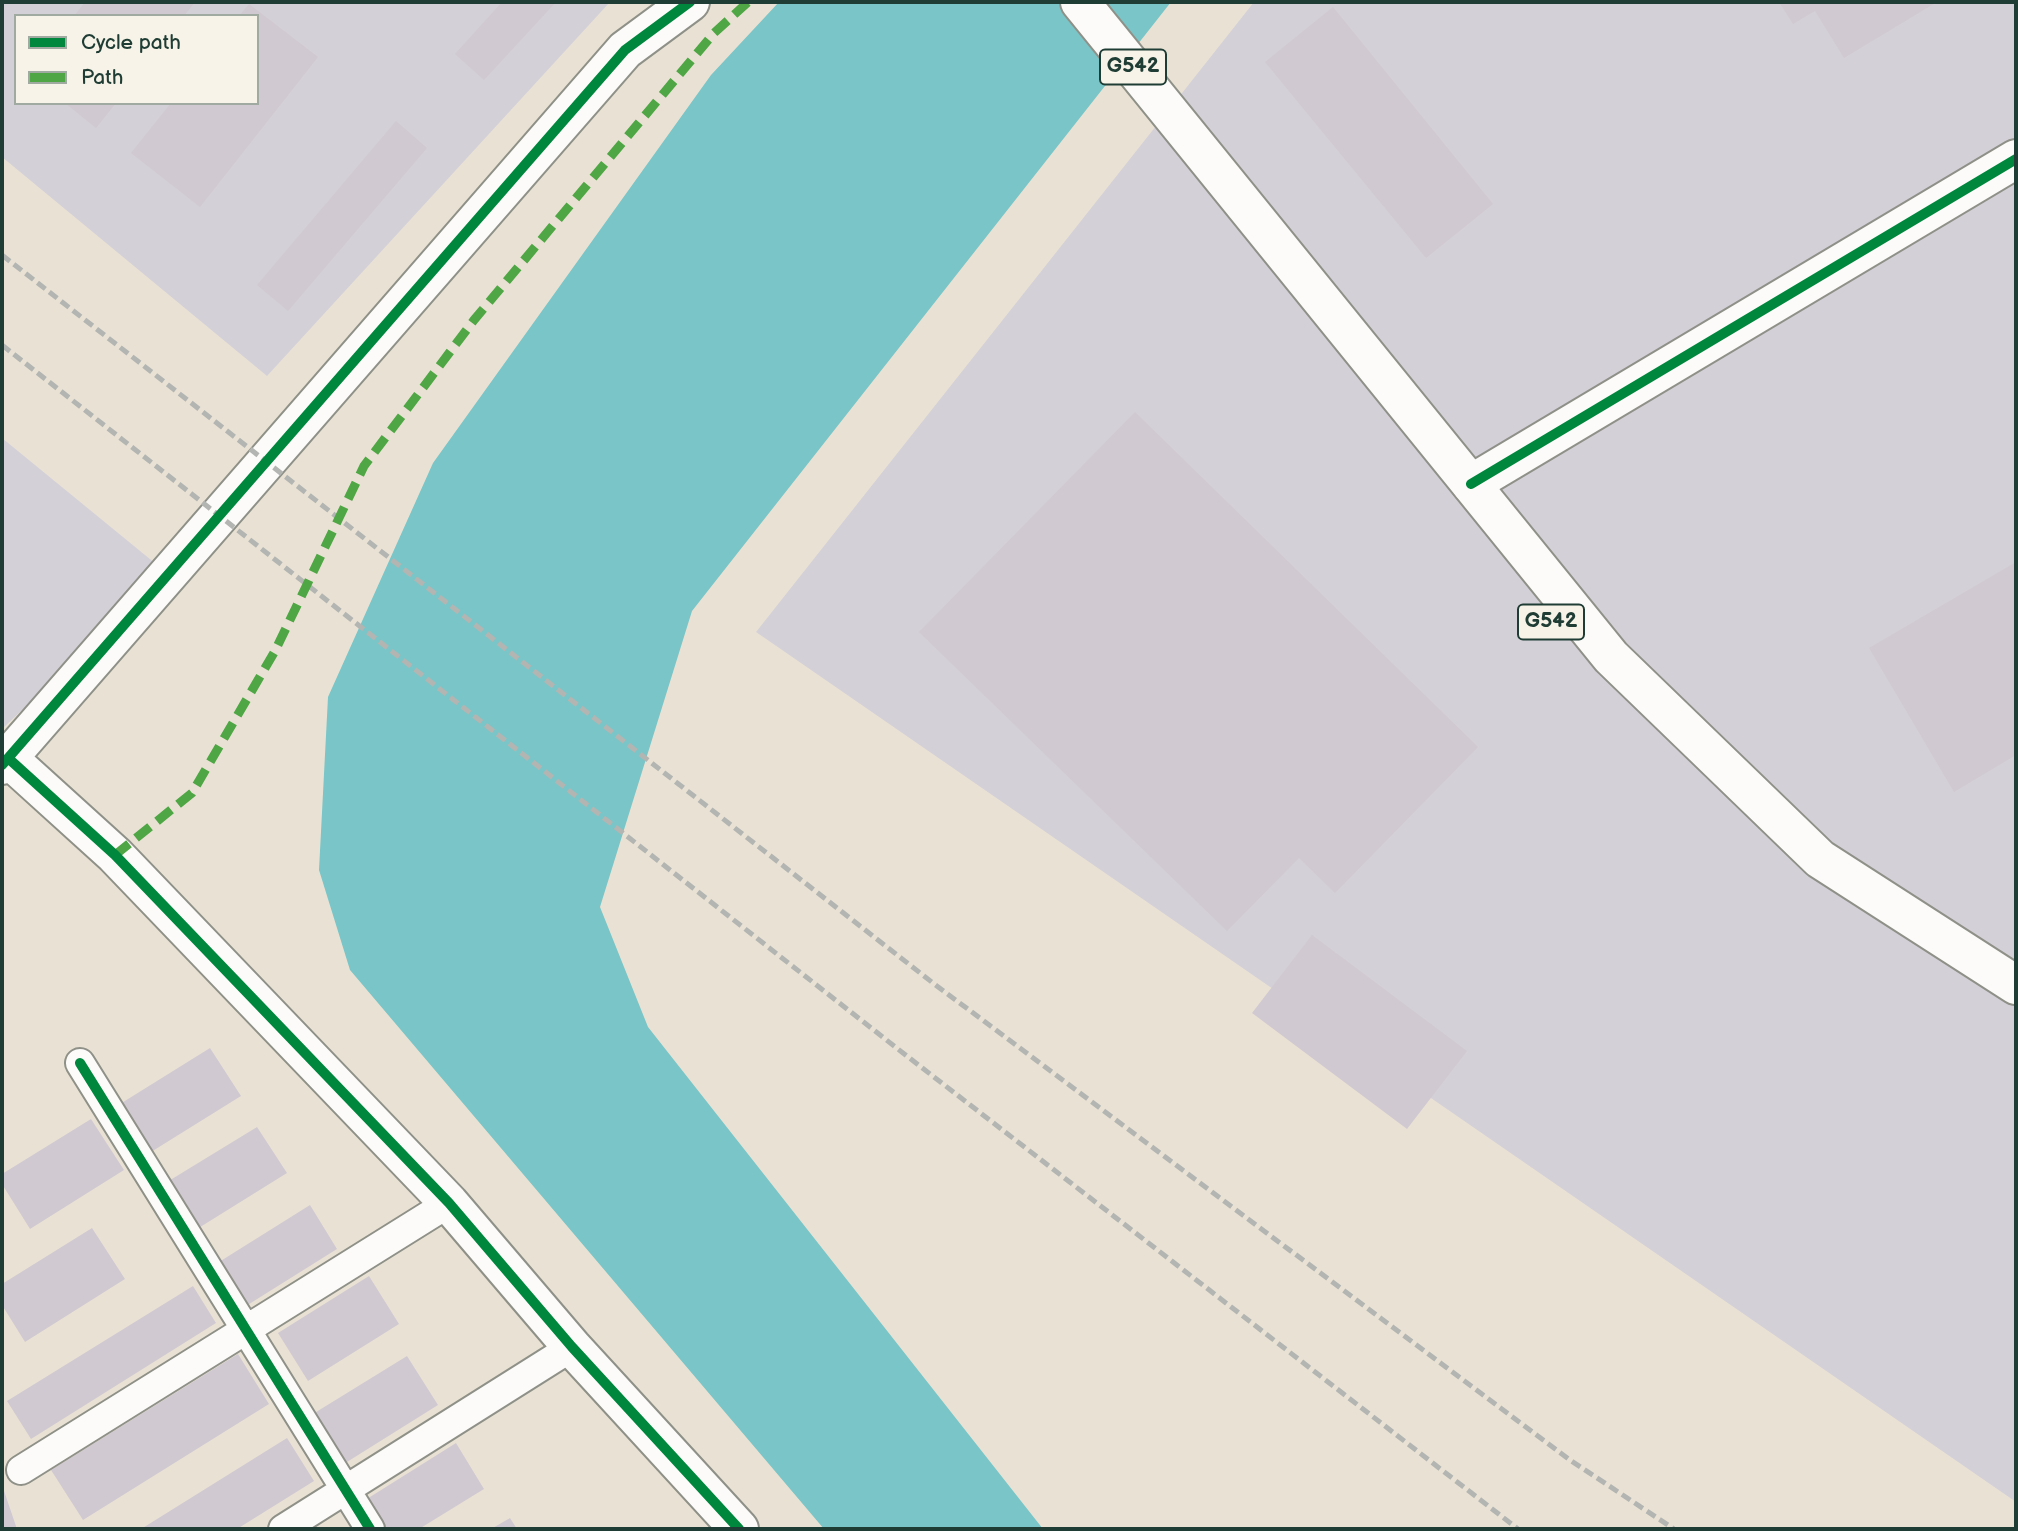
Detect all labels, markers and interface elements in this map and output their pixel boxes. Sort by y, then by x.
legend [14,14,259,105]
text: Cycle path [81,30,181,55]
road number: G542 [1100,50,1166,84]
text: Path [81,65,123,90]
road number: G542 [1518,604,1584,640]

